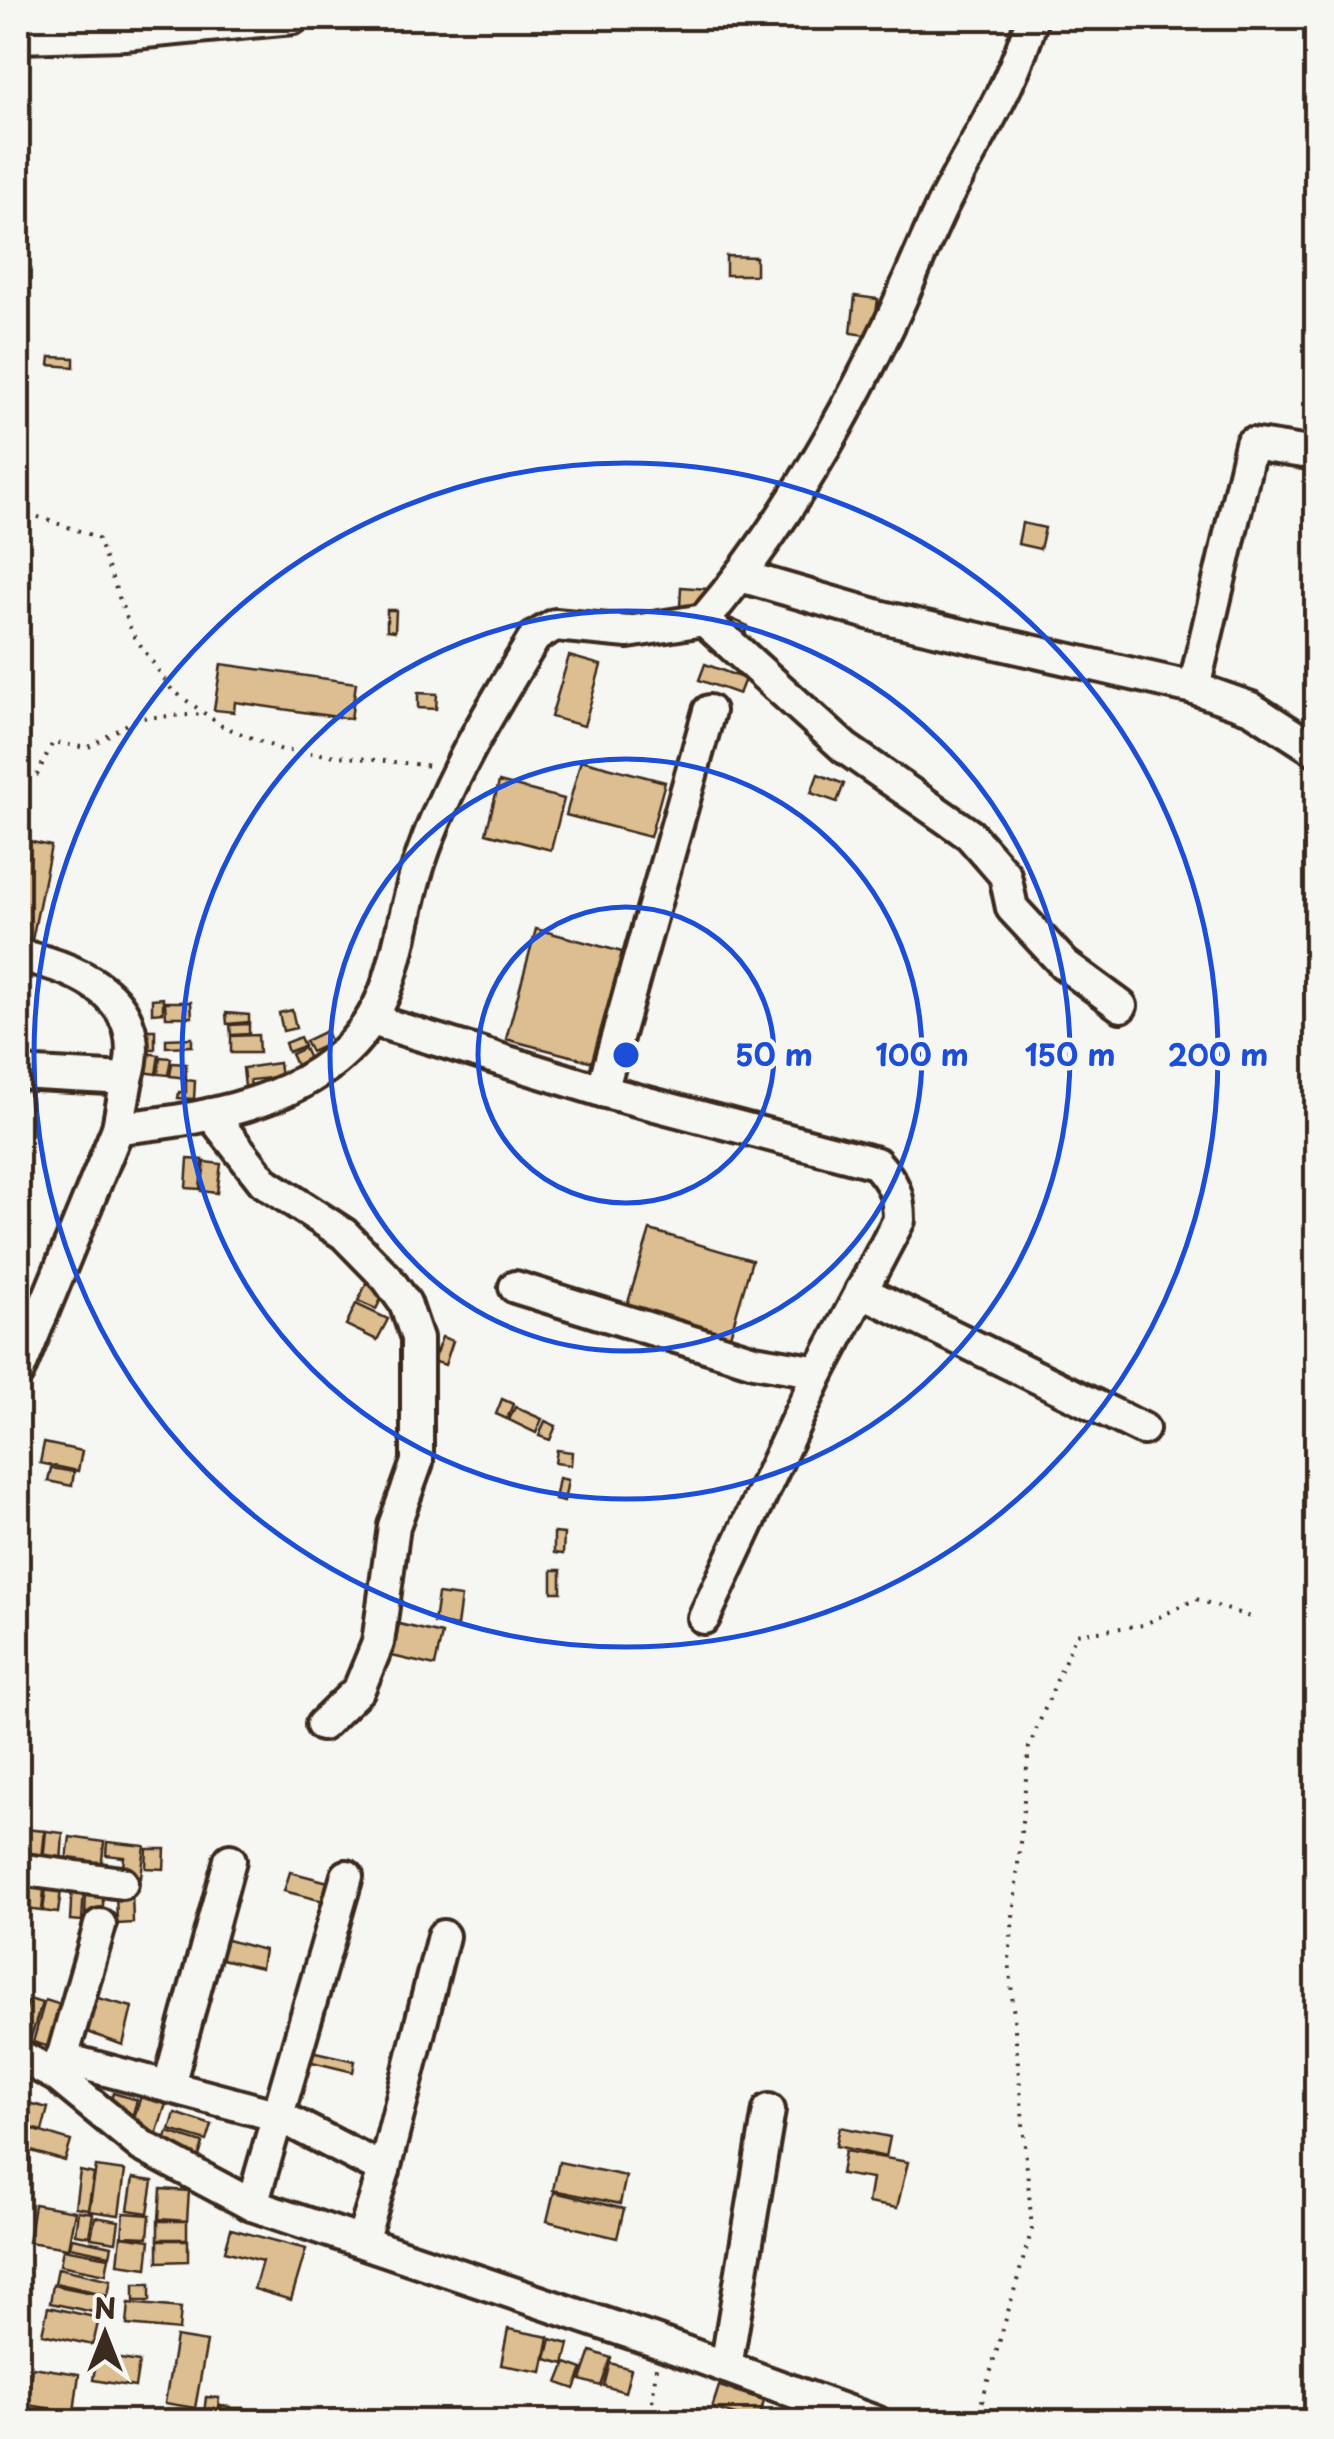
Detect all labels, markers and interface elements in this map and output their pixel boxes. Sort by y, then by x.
text: 50 m [735,1031,813,1076]
text: 100 m [875,1031,969,1076]
text: 150 m [1025,1031,1115,1076]
text: 200 m [1168,1031,1268,1076]
centre of rings [608,1037,644,1073]
north arrow [55,2284,155,2384]
text: N [94,2286,116,2329]

